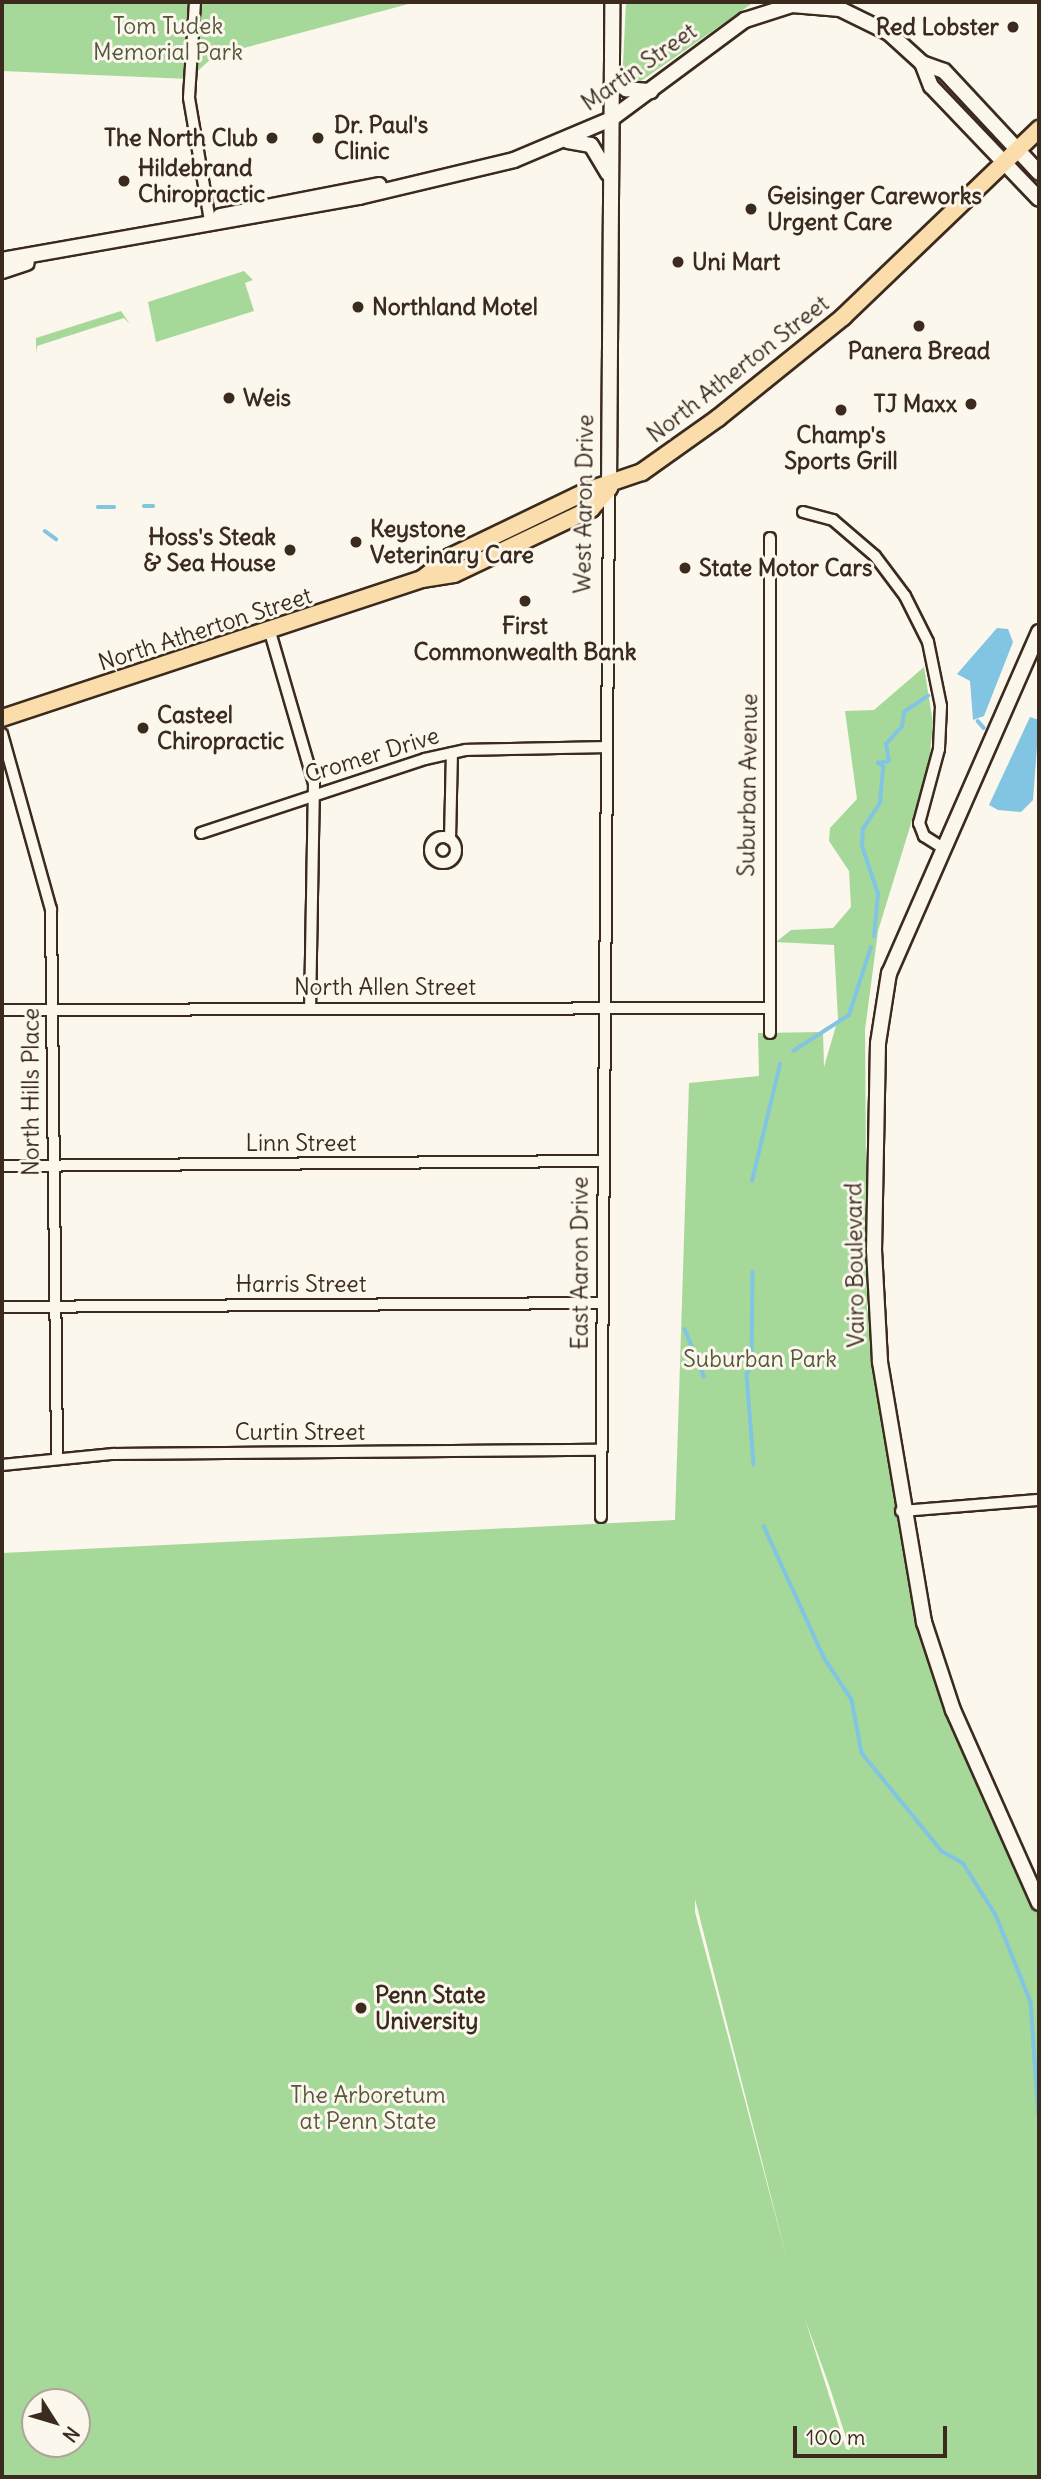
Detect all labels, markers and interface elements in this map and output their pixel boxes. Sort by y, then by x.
park label: Tom Tudek Memorial Park [93,12,243,66]
place label: Red Lobster [876,13,999,41]
street label: Martin Street [576,17,702,117]
marker: Red Lobster [1005,19,1021,35]
place label: Dr. Paul's Clinic [334,111,428,165]
place label: The North Club [104,124,258,152]
marker: Dr. Paul's Clinic [308,128,328,148]
marker: The North Club [264,130,280,146]
place label: Hildebrand Chiropractic [138,154,265,208]
marker: Hildebrand Chiropractic [116,173,132,189]
place label: Geisinger Careworks Urgent Care [767,182,982,236]
marker: Geisinger Careworks Urgent Care [741,199,761,219]
place label: Uni Mart [692,248,780,276]
marker: Uni Mart [670,254,686,270]
street label: North Atherton Street [642,290,834,448]
place label: Northland Motel [372,293,538,321]
marker: Northland Motel [350,299,366,315]
marker: Panera Bread [911,318,927,334]
place label: Panera Bread [848,337,990,365]
place label: Weis [243,384,291,412]
marker: Weis [221,390,237,406]
place label: TJ Maxx [873,390,957,418]
marker: TJ Maxx [963,396,979,412]
marker: Champ's Sports Grill [833,402,849,418]
street label: West Aaron Drive [569,414,599,594]
place label: Champ's Sports Grill [784,421,898,475]
place label: Keystone Veterinary Care [370,515,534,569]
place label: Hoss's Steak & Sea House [143,523,276,577]
marker: Keystone Veterinary Care [348,534,364,550]
marker: Hoss's Steak & Sea House [282,542,298,558]
place label: State Motor Cars [699,554,872,582]
marker: State Motor Cars [677,560,693,576]
street label: North Atherton Street [95,581,315,677]
marker: First Commonwealth Bank [517,593,533,609]
place label: First Commonwealth Bank [414,612,636,666]
street label: Suburban Avenue [733,693,763,877]
place label: Casteel Chiropractic [157,701,284,755]
marker: Casteel Chiropractic [135,720,151,736]
street label: Cromer Drive [302,721,442,789]
street label: North Allen Street [294,973,476,1001]
street label: North Hills Place [17,1008,45,1176]
street label: Linn Street [245,1129,357,1157]
street label: East Aaron Drive [566,1176,594,1350]
street label: Vairo Boulevard [840,1182,870,1348]
street label: Harris Street [236,1270,366,1298]
park label: Suburban Park [683,1345,837,1373]
street label: Curtin Street [235,1418,365,1446]
place label: Penn State University [375,1981,486,2035]
marker: Penn State University [353,2000,369,2016]
park label: The Arboretum at Penn State [290,2081,446,2135]
north arrow [21,2388,91,2458]
scale bar [796,2412,950,2456]
text: N [58,2422,85,2447]
text: 100 m [806,2424,865,2451]

